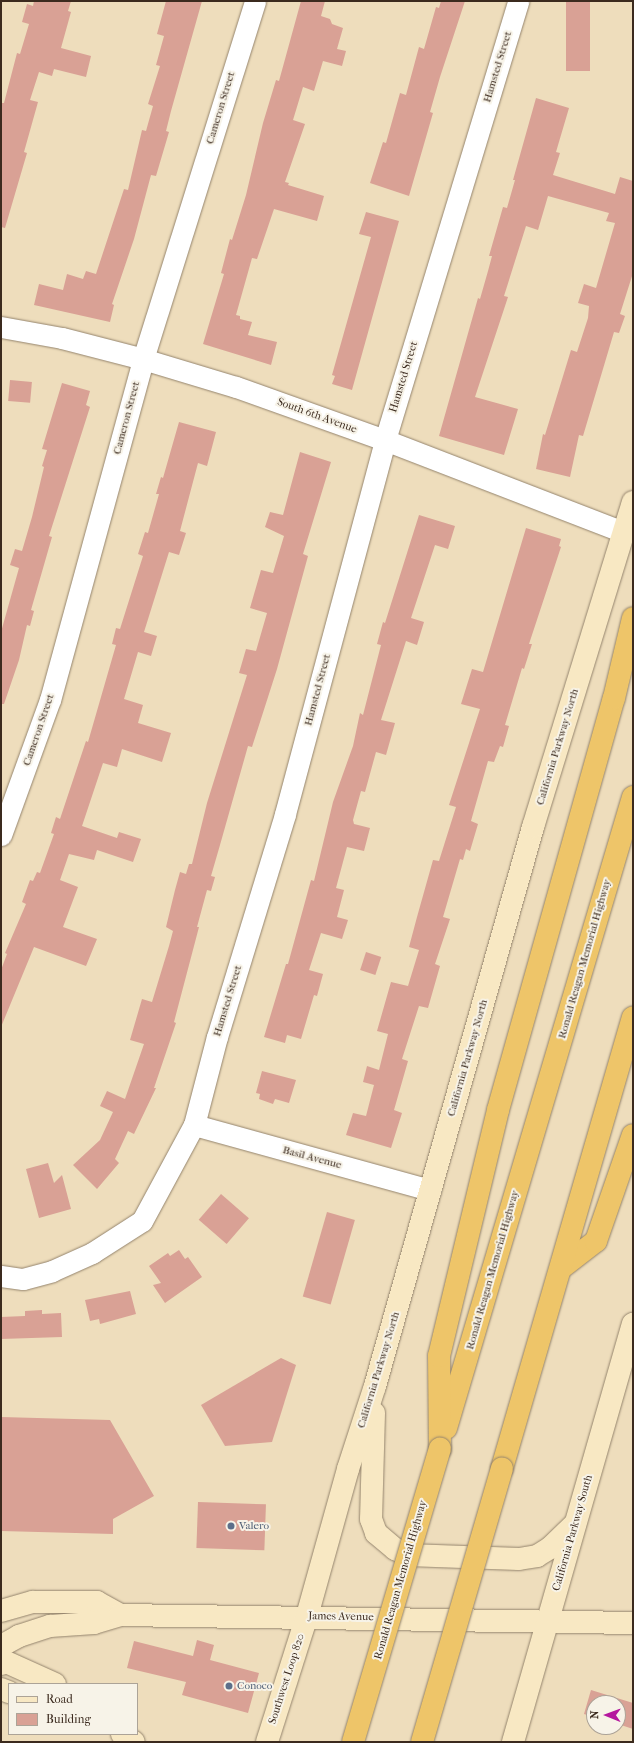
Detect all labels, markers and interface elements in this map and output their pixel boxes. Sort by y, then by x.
street label: Hamsted Street [481,30,515,104]
street label: Cameron Street [204,70,238,146]
street label: Hamsted Street [387,340,421,414]
street label: Cameron Street [111,380,143,456]
street label: South 6th Avenue [275,395,359,437]
street label: Hamsted Street [302,653,334,727]
street label: California Parkway North [534,687,582,807]
street label: Cameron Street [21,692,57,768]
street label: Ronald Reagan Memorial Highway [556,878,614,1040]
street label: Hamsted Street [211,964,245,1038]
street label: California Parkway North [445,998,491,1118]
street label: Basil Avenue [281,1144,343,1172]
street label: Ronald Reagan Memorial Highway [464,1189,522,1351]
street label: California Parkway North [355,1310,403,1430]
street label: California Parkway South [550,1474,596,1592]
street label: Ronald Reagan Memorial Highway [372,1499,430,1661]
place label: Valero [239,1519,269,1533]
marker: Valero [226,1521,236,1531]
street label: James Avenue [308,1610,374,1624]
street label: Southwest Loop 820 [266,1632,308,1726]
place label: Conoco [237,1679,272,1693]
marker: Conoco [224,1681,234,1691]
legend [8,1683,138,1735]
text: Road [46,1692,73,1706]
north arrow [586,1695,626,1735]
text: N [588,1711,601,1719]
text: Building [46,1712,91,1726]

